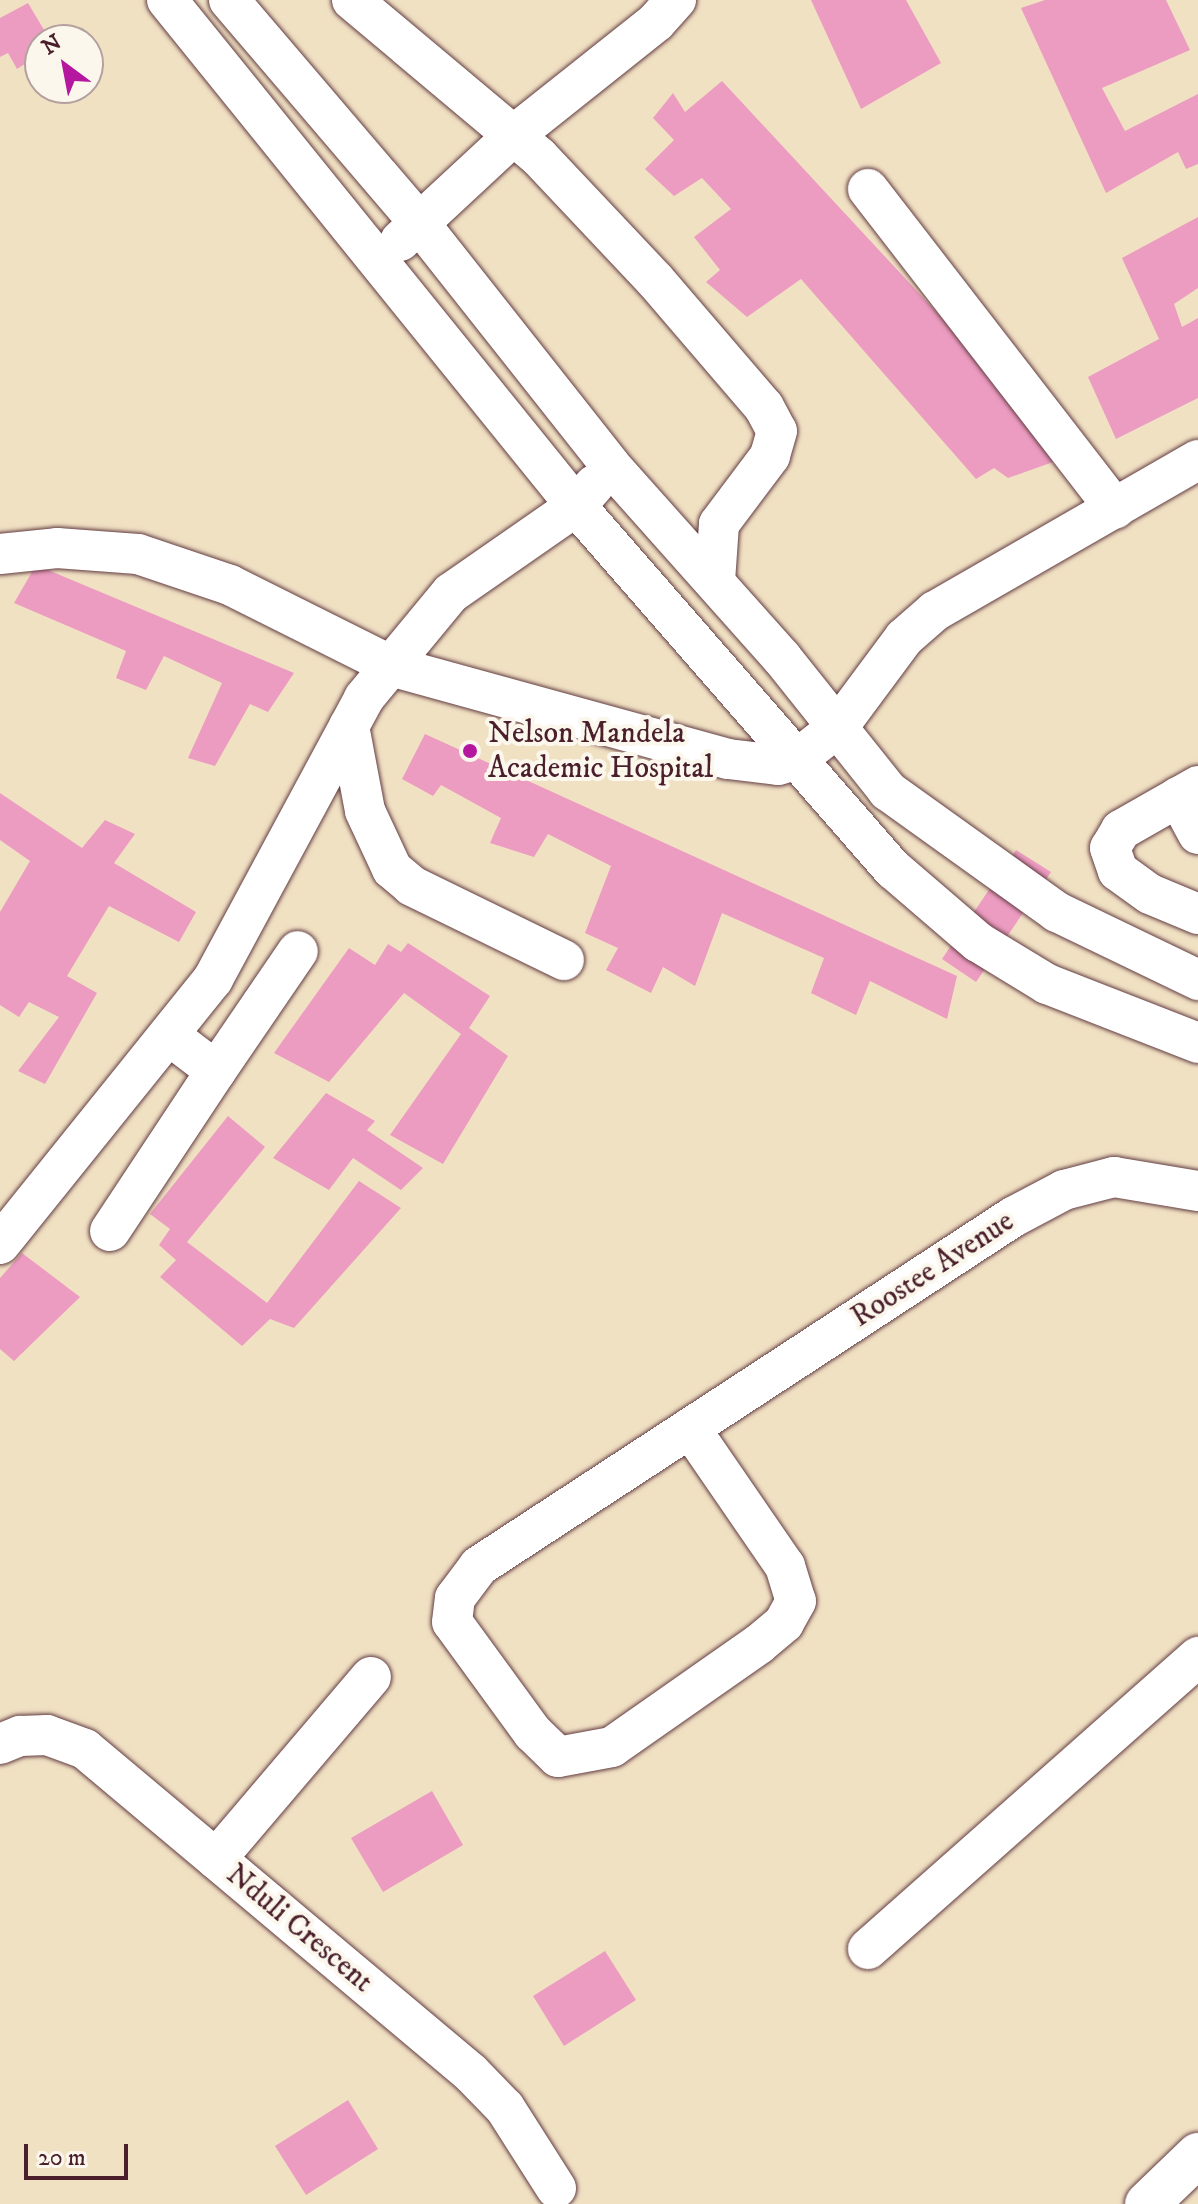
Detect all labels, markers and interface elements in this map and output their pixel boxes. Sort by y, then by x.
north arrow [24,24,104,104]
text: N [37,29,67,61]
place label: Nelson Mandela Academic Hospital [488,716,713,786]
marker: Nelson Mandela Academic Hospital [459,740,481,762]
street label: Roostee Avenue [845,1204,1021,1336]
street label: Nduli Crescent [218,1857,380,2001]
scale bar [28,2128,132,2178]
text: 20 m [38,2143,86,2173]

